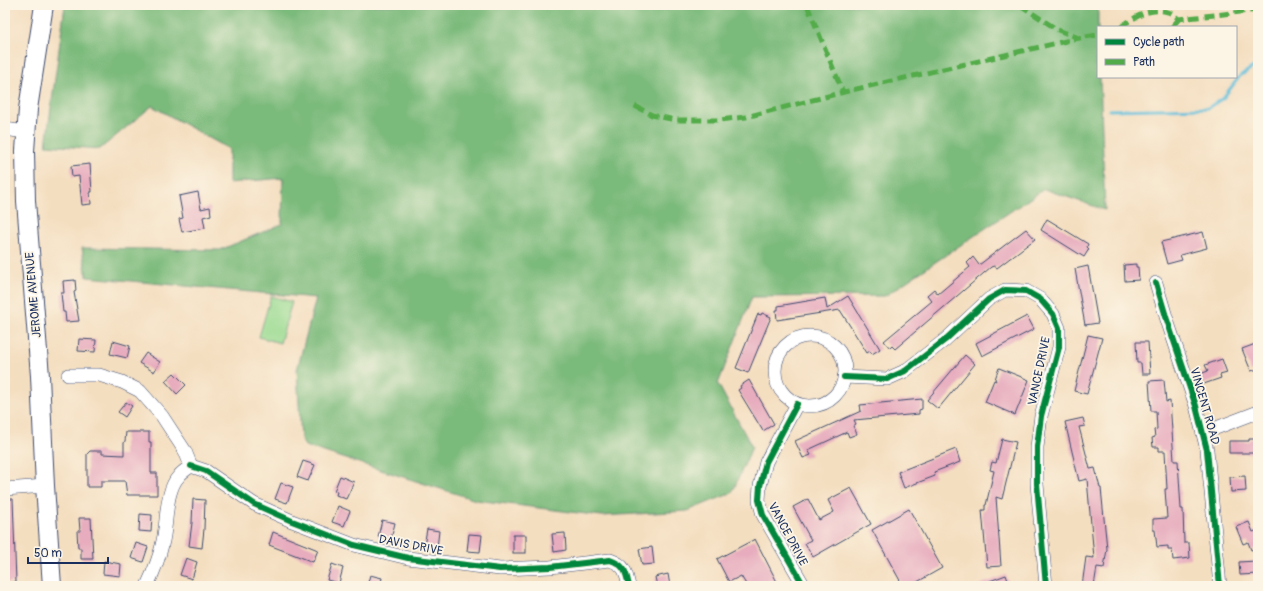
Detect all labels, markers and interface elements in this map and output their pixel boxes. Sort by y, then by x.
legend [1097,26,1237,78]
text: Cycle path [1133,35,1185,50]
text: Path [1133,55,1155,70]
street label: JEROME AVENUE [22,251,45,339]
street label: VANCE DRIVE [1025,335,1054,407]
street label: VINCENT ROAD [1186,366,1223,447]
street label: VANCE DRIVE [765,500,811,569]
street label: DAVIS DRIVE [377,532,444,559]
scale bar [28,539,108,565]
text: 50 m [34,546,62,561]

